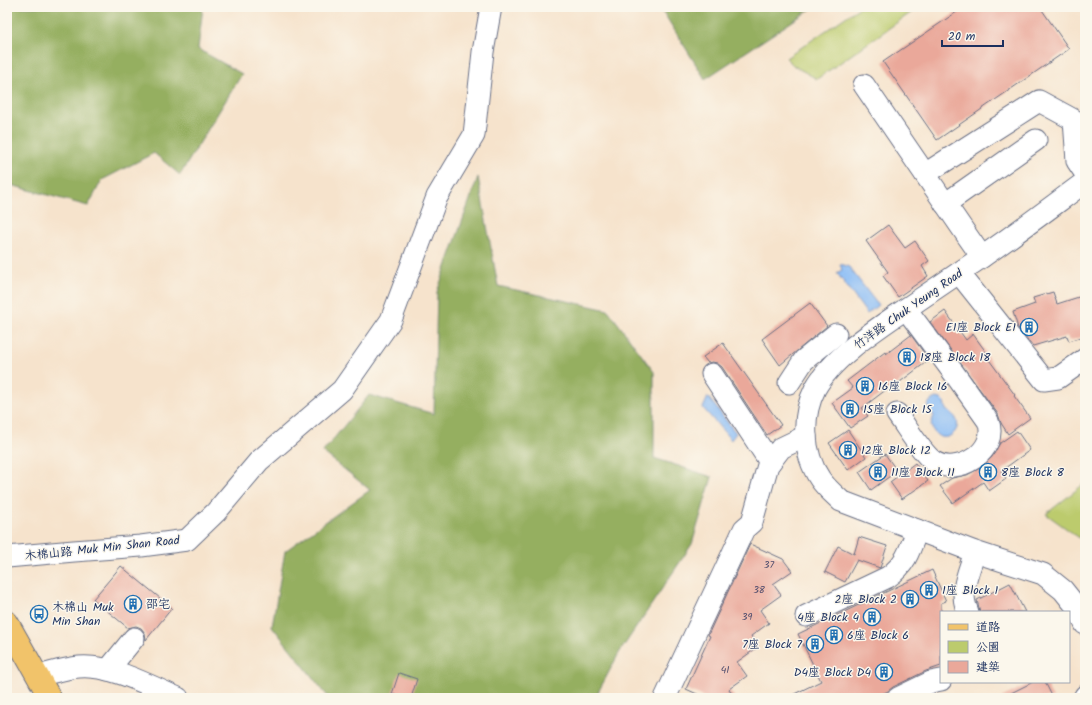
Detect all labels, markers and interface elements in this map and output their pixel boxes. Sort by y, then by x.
scale bar [942,22,1003,48]
text: 20 m [948,27,976,46]
street label: 竹洋路 Chuk Yeung Road [850,264,968,354]
building icon: E1座 Block E1 [1019,317,1039,337]
place label: E1座 Block E1 [946,318,1016,337]
building icon: 18座 Block 18 [897,347,917,367]
place label: 18座 Block 18 [920,348,991,367]
building icon: 16座 Block 16 [855,376,875,396]
place label: 16座 Block 16 [878,377,948,396]
building icon: 15座 Block 15 [840,399,860,419]
place label: 15座 Block 15 [863,400,934,419]
building icon: 12座 Block 12 [838,440,858,460]
place label: 12座 Block 12 [861,441,931,460]
building icon: 11座 Block 11 [868,462,888,482]
building icon: 8座 Block 8 [978,462,998,482]
place label: 11座 Block 11 [891,463,955,482]
place label: 8座 Block 8 [1001,463,1065,482]
street label: 木棉山路 Muk Min Shan Road [24,531,181,566]
house number: 37 [764,557,775,573]
building icon: 1座 Block 1 [919,580,939,600]
place label: 1座 Block 1 [942,581,998,600]
house number: 38 [753,582,766,598]
building icon: 2座 Block 2 [900,589,920,609]
place label: 2座 Block 2 [834,590,897,609]
building icon: 邵宅 [123,594,143,614]
place label: 邵宅 [146,595,170,614]
place label: 木棉山 Muk Min Shan [52,598,114,631]
bus stop icon: 木棉山 Muk Min Shan [29,604,49,624]
building icon: 4座 Block 4 [862,607,882,627]
place label: 4座 Block 4 [797,608,859,627]
house number: 39 [742,609,752,625]
legend [940,611,1070,683]
text: 道路 [976,618,1000,637]
building icon: 6座 Block 6 [824,625,844,645]
place label: 6座 Block 6 [847,626,909,645]
building icon: 7座 Block 7 [805,634,825,654]
place label: 7座 Block 7 [742,635,802,654]
text: 公園 [976,638,1000,657]
text: 建築 [976,658,1000,677]
house number: 41 [721,662,729,678]
building icon: D4座 Block D4 [874,662,894,682]
place label: D4座 Block D4 [794,663,871,682]

